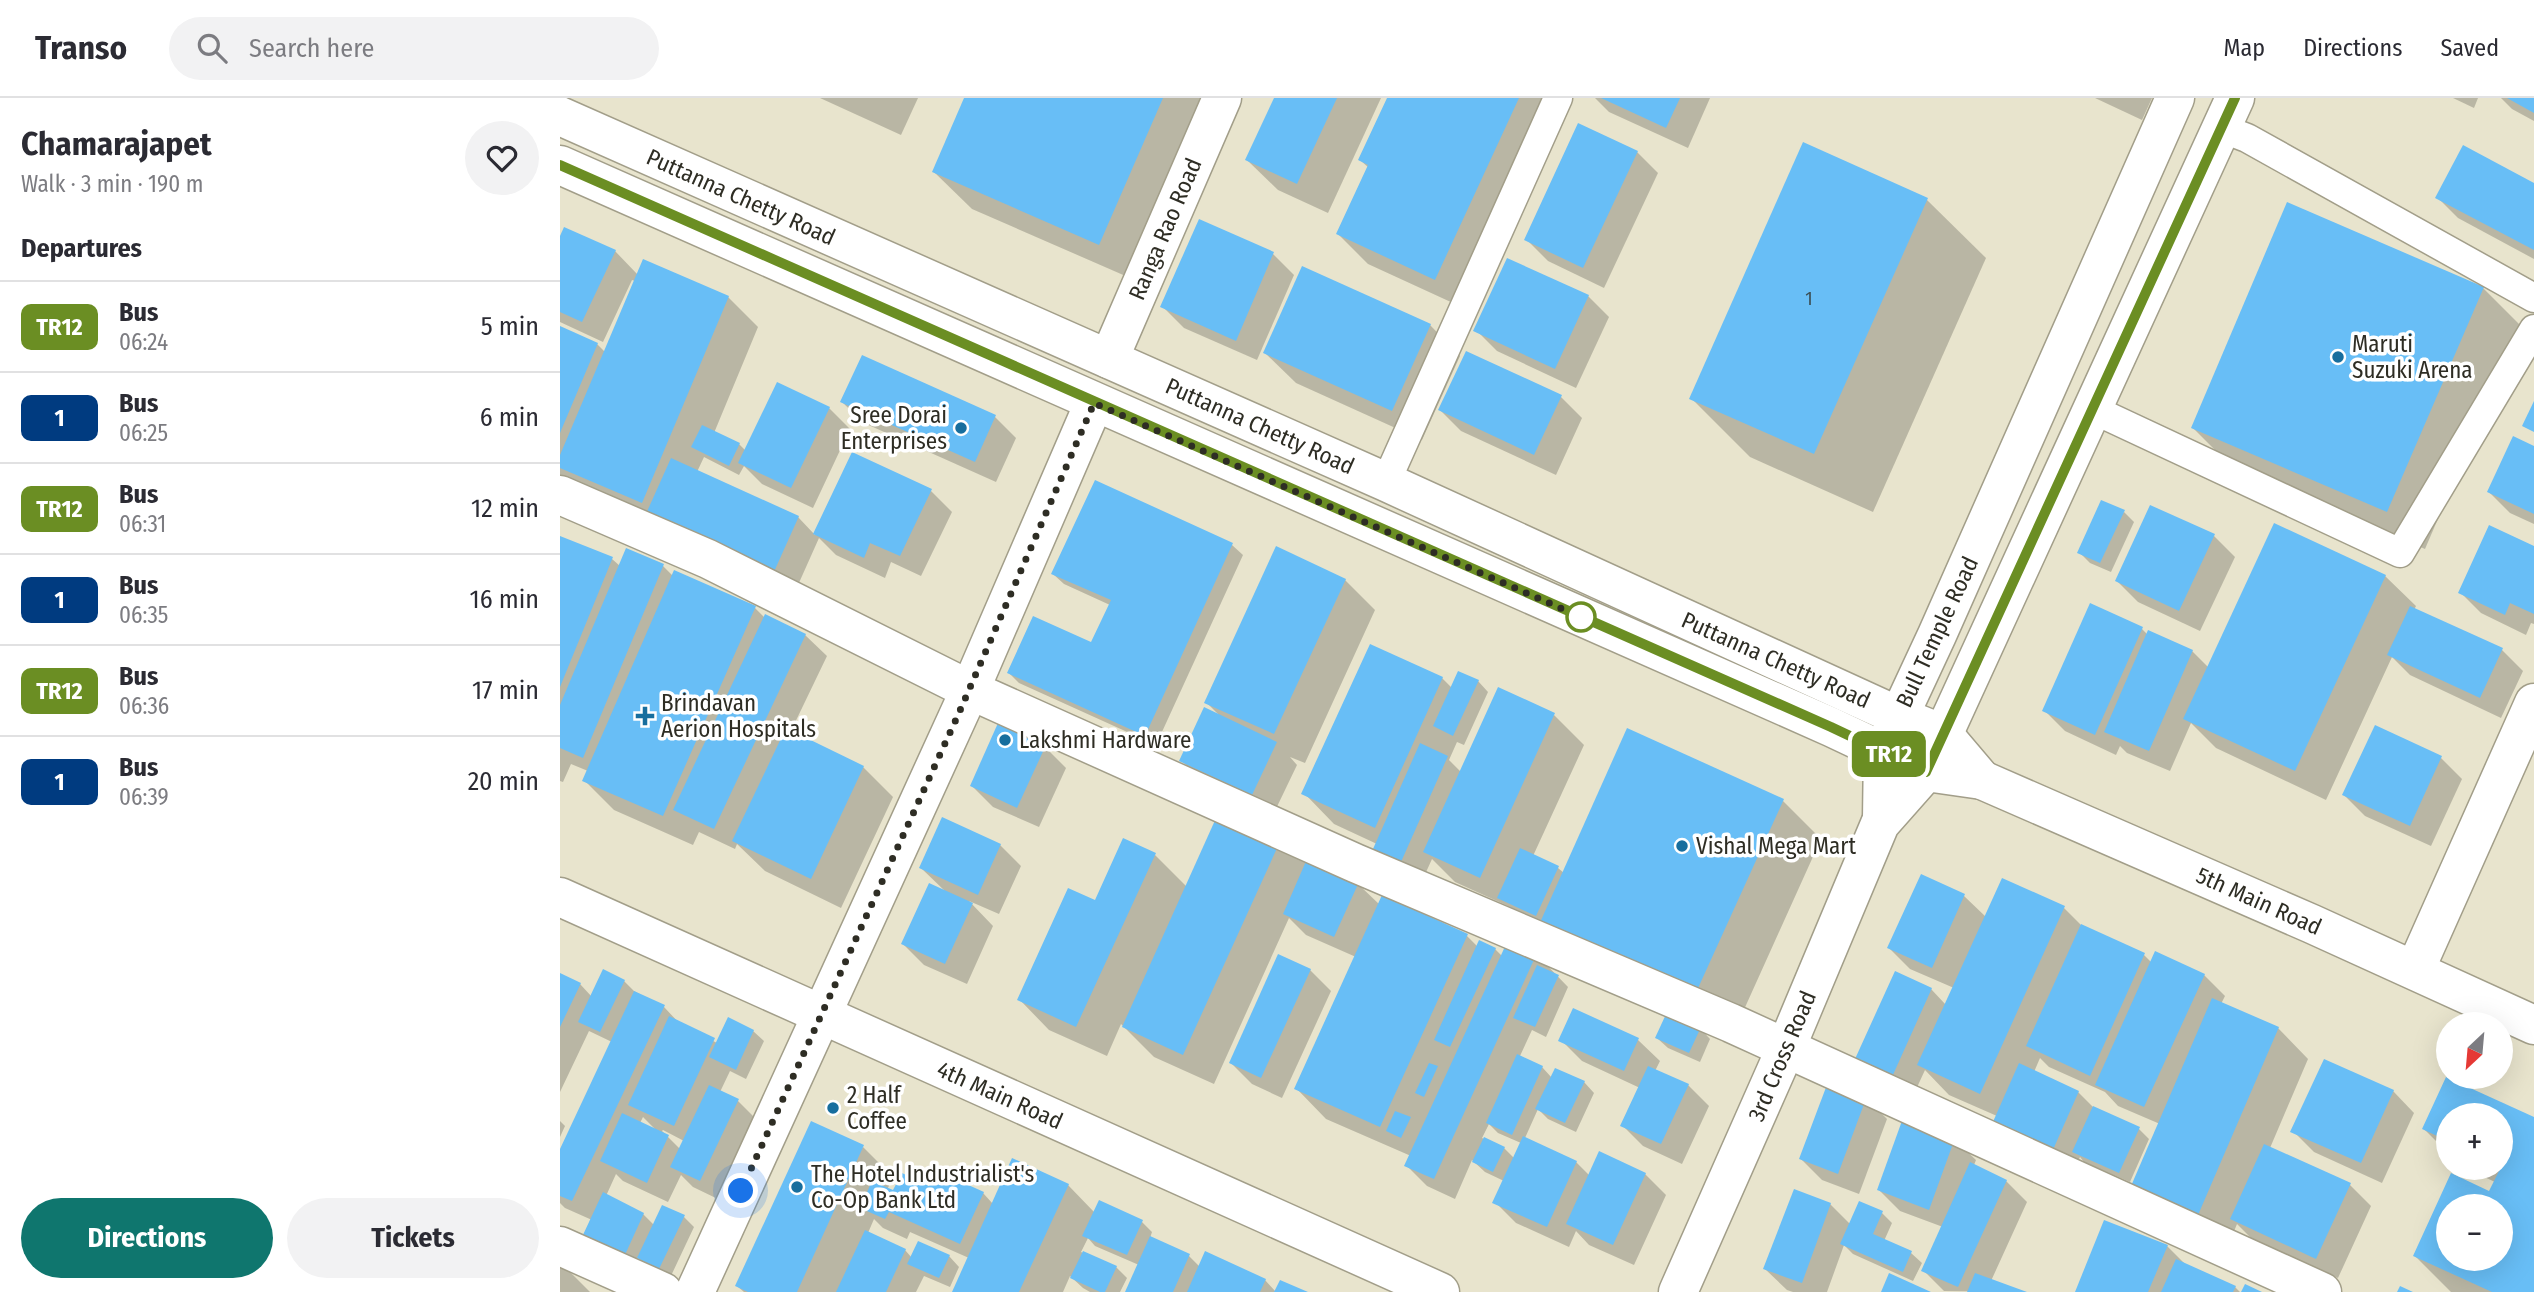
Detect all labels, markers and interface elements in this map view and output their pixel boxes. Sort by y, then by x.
search box [169,17,659,80]
text: Transo [35,28,127,68]
icon: search [193,29,231,67]
text: Search here [249,33,374,64]
text: Map [2224,34,2265,62]
text: Directions [2303,34,2402,62]
text: Saved [2440,34,2499,62]
button: heart [465,121,539,195]
text: Chamarajapet [21,124,212,164]
street label: Puttanna Chetty Road [642,143,840,251]
street label: Ranga Rao Road [1123,154,1207,304]
text: Walk · 3 min · 190 m [21,170,203,198]
text: Departures [21,233,142,264]
house number: 1 [1805,287,1813,310]
text: Bus [119,297,158,328]
text: 5 min [481,311,539,342]
text: TR12 [36,313,83,341]
text: 06:24 [119,328,168,356]
place label: Maruti Suzuki Arena [2352,330,2473,384]
marker: Maruti Suzuki Arena [2330,349,2346,365]
street label: Puttanna Chetty Road [1161,372,1359,480]
text: Bus [119,388,158,419]
place label: Sree Dorai Enterprises [841,401,947,455]
text: 6 min [480,402,539,433]
text: 1 [54,404,65,432]
text: 06:25 [119,419,168,447]
marker: Sree Dorai Enterprises [953,420,969,436]
text: Bus [119,479,158,510]
text: 12 min [471,493,539,524]
text: TR12 [36,495,83,523]
text: 06:31 [119,510,166,538]
street label: Bull Temple Road [1890,552,1984,712]
text: Bus [119,570,158,601]
text: 16 min [470,584,539,615]
text: 1 [54,586,65,614]
text: 06:35 [119,601,168,629]
unlabelled marker [1566,602,1596,632]
street label: Puttanna Chetty Road [1677,606,1875,714]
text: Bus [119,661,158,692]
text: 17 min [472,675,539,706]
text: TR12 [36,677,83,705]
place label: Brindavan Aerion Hospitals [661,689,816,743]
text: 06:36 [119,692,169,720]
marker: Brindavan Aerion Hospitals [635,706,655,726]
place label: Lakshmi Hardware [1019,726,1191,754]
line badge: TR12 [1840,731,1938,777]
marker: Lakshmi Hardware [997,732,1013,748]
text: TR12 [1866,740,1912,768]
text: Bus [119,752,158,783]
text: 20 min [468,766,539,797]
text: 1 [54,768,65,796]
text: 06:39 [119,783,169,811]
place label: Vishal Mega Mart [1696,832,1856,860]
marker: Vishal Mega Mart [1674,838,1690,854]
street label: 5th Main Road [2192,861,2326,941]
street label: 3rd Cross Road [1742,987,1822,1125]
north arrow [2436,1012,2513,1088]
map controls [2436,1012,2513,1271]
street label: 4th Main Road [933,1055,1067,1135]
place label: 2 Half Coffee [847,1081,907,1135]
marker: 2 Half Coffee [825,1100,841,1116]
button: + [2436,1103,2513,1180]
place label: The Hotel Industrialist's Co-Op Bank Ltd [811,1160,1035,1214]
your location [723,1173,758,1208]
marker: The Hotel Industrialist's Co-Op Bank Ltd [789,1179,805,1195]
button: − [2436,1194,2513,1271]
button: Directions [21,1198,273,1278]
button: Tickets [287,1198,539,1278]

